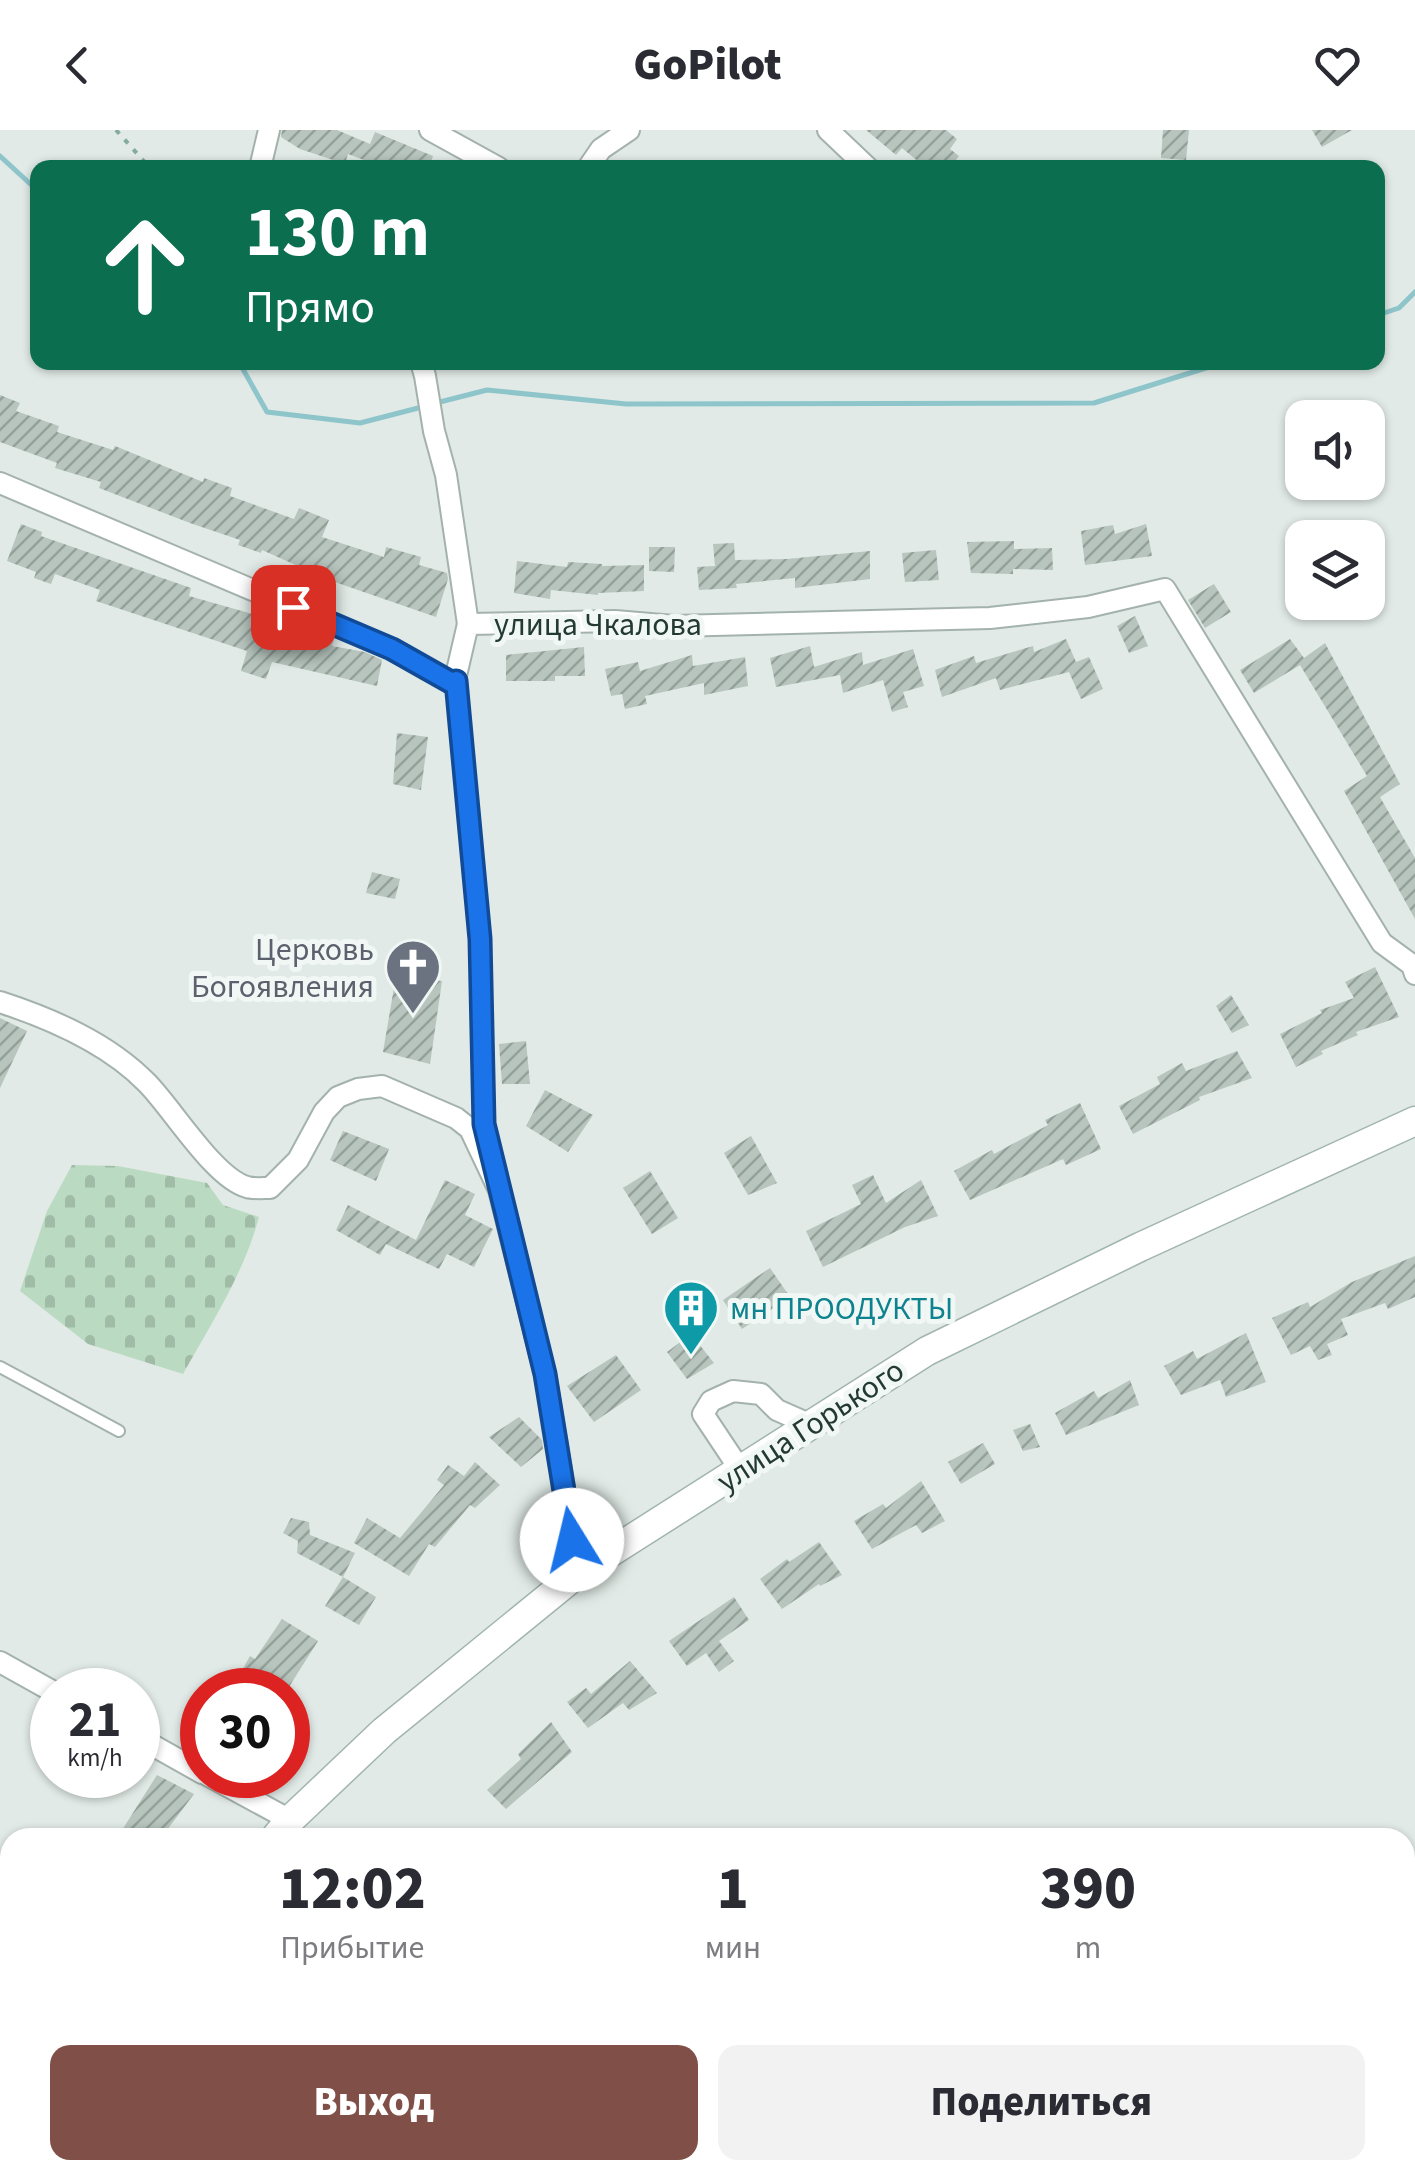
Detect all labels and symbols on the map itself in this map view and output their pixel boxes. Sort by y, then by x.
pin [251,565,336,650]
street label: улица Чкалова [494,602,702,648]
place label: Церковь Богоявления [191,927,374,1010]
church icon: Церковь Богоявления [383,937,443,1016]
building icon: мн ПРООДУКТЫ [661,1278,721,1357]
place label: мн ПРООДУКТЫ [730,1286,953,1332]
street label: улица Горького [708,1348,913,1504]
position arrow [520,1488,624,1592]
speed limit sign: 30 [180,1668,310,1798]

